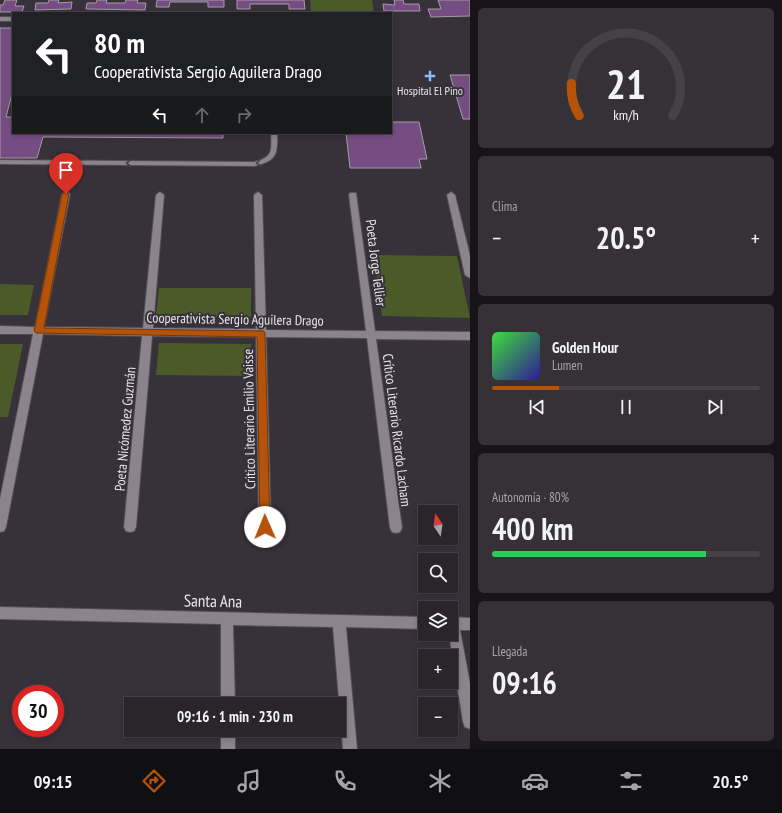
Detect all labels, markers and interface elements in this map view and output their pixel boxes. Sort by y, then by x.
text: 80 m [94,24,145,61]
icon: left [28,28,80,80]
text: 21 [606,57,646,110]
text: Cooperativista Sergio Aguilera Drago [94,60,322,83]
marker: Hospital El Pino [424,70,436,82]
place label: Hospital El Pino [397,83,463,98]
icon: left [149,104,171,126]
icon: ahead [191,104,213,126]
icon: right [233,104,255,126]
text: km/h [613,105,639,124]
pin [49,153,83,194]
one-way arrow [256,158,262,166]
icon: arrive [55,159,77,181]
one-way arrow [126,159,132,167]
text: Clima [492,198,517,215]
street label: Poeta Jorge Tellier [362,218,390,308]
text: 20.5° [596,218,656,257]
text: − [492,224,501,252]
text: + [751,224,760,252]
street label: Cooperativista Sergio Aguilera Drago [146,308,324,330]
text: Golden Hour [552,338,619,357]
street label: Critico Literario Emilio Vaisse [239,348,259,489]
street label: Crítico Literario Ricardo Lacham [379,353,415,507]
text: Lumen [552,357,582,374]
street label: Poeta Nicómedez Guzmán [111,366,139,492]
icon: previous [526,396,548,418]
icon: pause [615,396,637,418]
icon: next [704,396,726,418]
text: Autonomía · 80% [492,489,569,506]
north arrow [418,505,458,545]
map controls [418,505,458,737]
position arrow [244,506,286,548]
text: 400 km [492,509,573,548]
button: search [418,553,458,593]
street label: Santa Ana [184,589,242,613]
button: layers [418,601,458,641]
text: Llegada [492,643,527,660]
button: + [418,649,458,689]
text: 09:16 [492,663,557,702]
speed limit sign: 30 [12,685,64,737]
button: − [418,697,458,737]
text: 09:16 · 1 min · 230 m [177,707,293,726]
icon: directions [140,767,168,795]
icon: music [235,767,263,795]
icon: phone [331,767,359,795]
icon: climate [426,767,454,795]
icon: car [521,767,549,795]
icon: filters [617,767,645,795]
text: 09:15 [34,770,73,793]
text: 20.5° [712,770,748,793]

